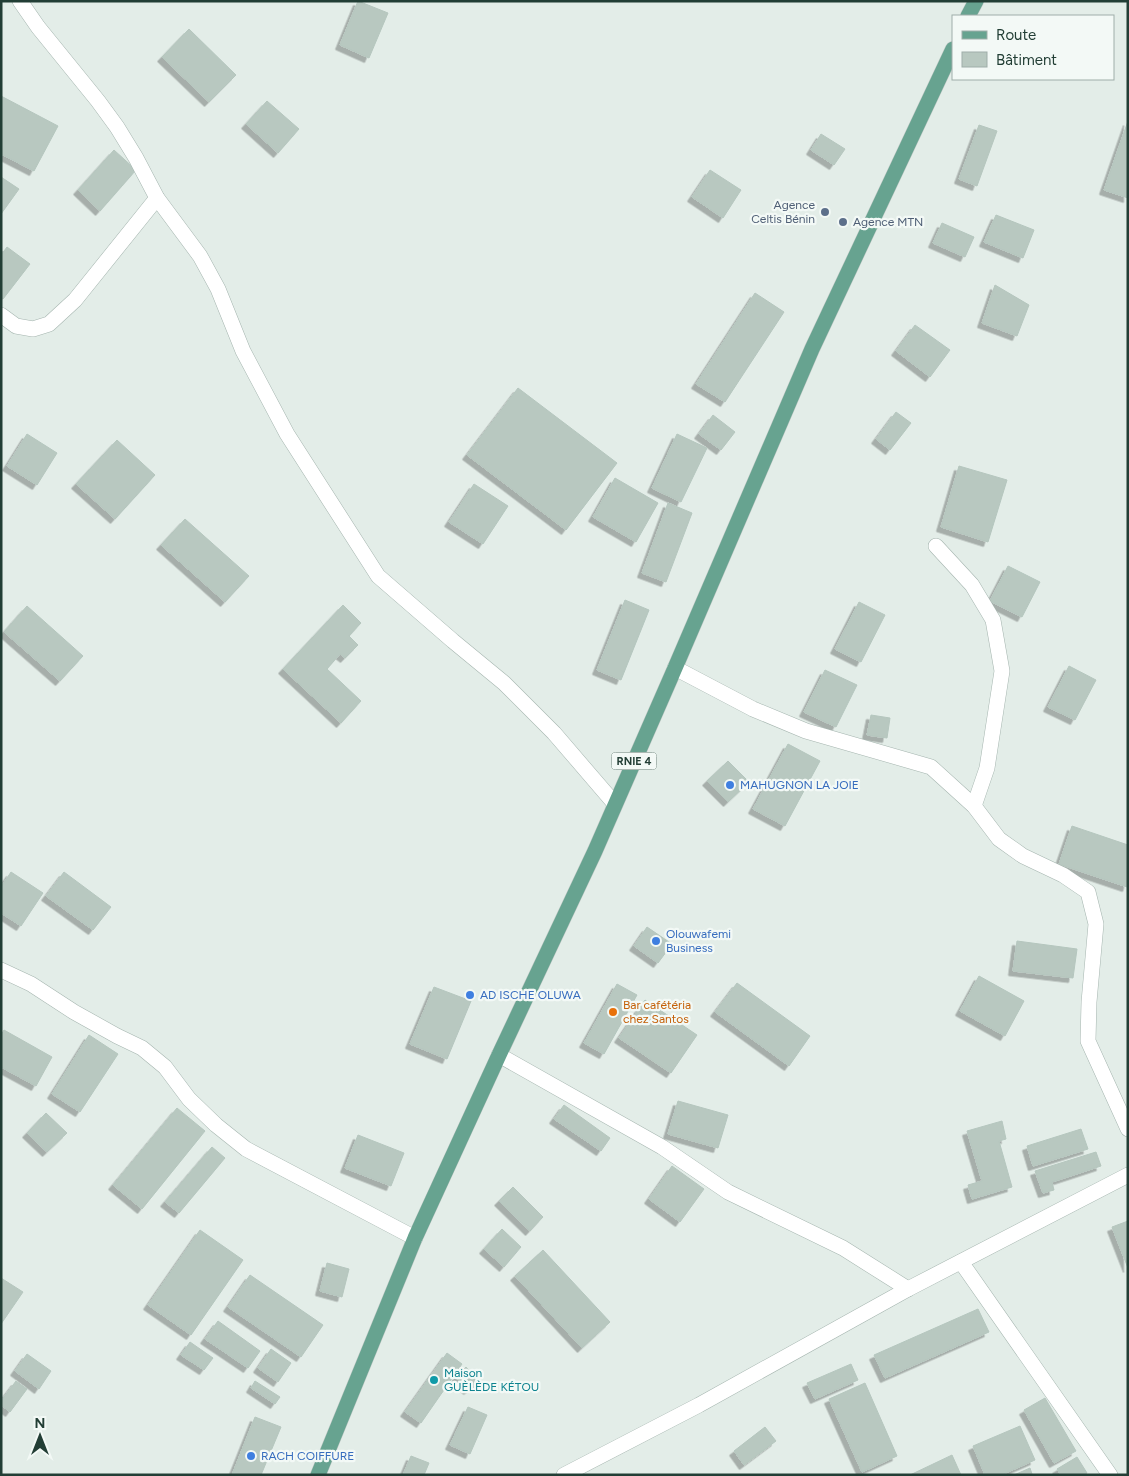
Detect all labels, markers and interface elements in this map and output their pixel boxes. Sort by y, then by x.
legend [952,15,1114,80]
text: Route [996,26,1036,44]
text: Bâtiment [996,51,1057,69]
place label: Agence Celtis Bénin [751,198,815,226]
marker: Agence Celtis Bénin [819,206,831,218]
place label: Agence MTN [853,215,923,229]
marker: Agence MTN [837,216,849,228]
road number: RNIE 4 [612,752,656,769]
place label: MAHUGNON LA JOIE [740,778,859,792]
marker: MAHUGNON LA JOIE [724,779,736,791]
place label: Olouwafemi Business [666,927,731,955]
marker: Olouwafemi Business [650,935,662,947]
place label: AD ISCHE OLUWA [480,988,581,1002]
marker: AD ISCHE OLUWA [464,989,476,1001]
place label: Bar cafétéria chez Santos [623,998,691,1026]
marker: Bar cafétéria chez Santos [607,1006,619,1018]
place label: Maison GUÈLÈDE KÉTOU [444,1366,539,1394]
marker: Maison GUÈLÈDE KÉTOU [428,1374,440,1386]
north arrow [15,1411,65,1461]
text: N [35,1415,45,1432]
place label: RACH COIFFURE [261,1449,354,1463]
marker: RACH COIFFURE [245,1450,257,1462]

